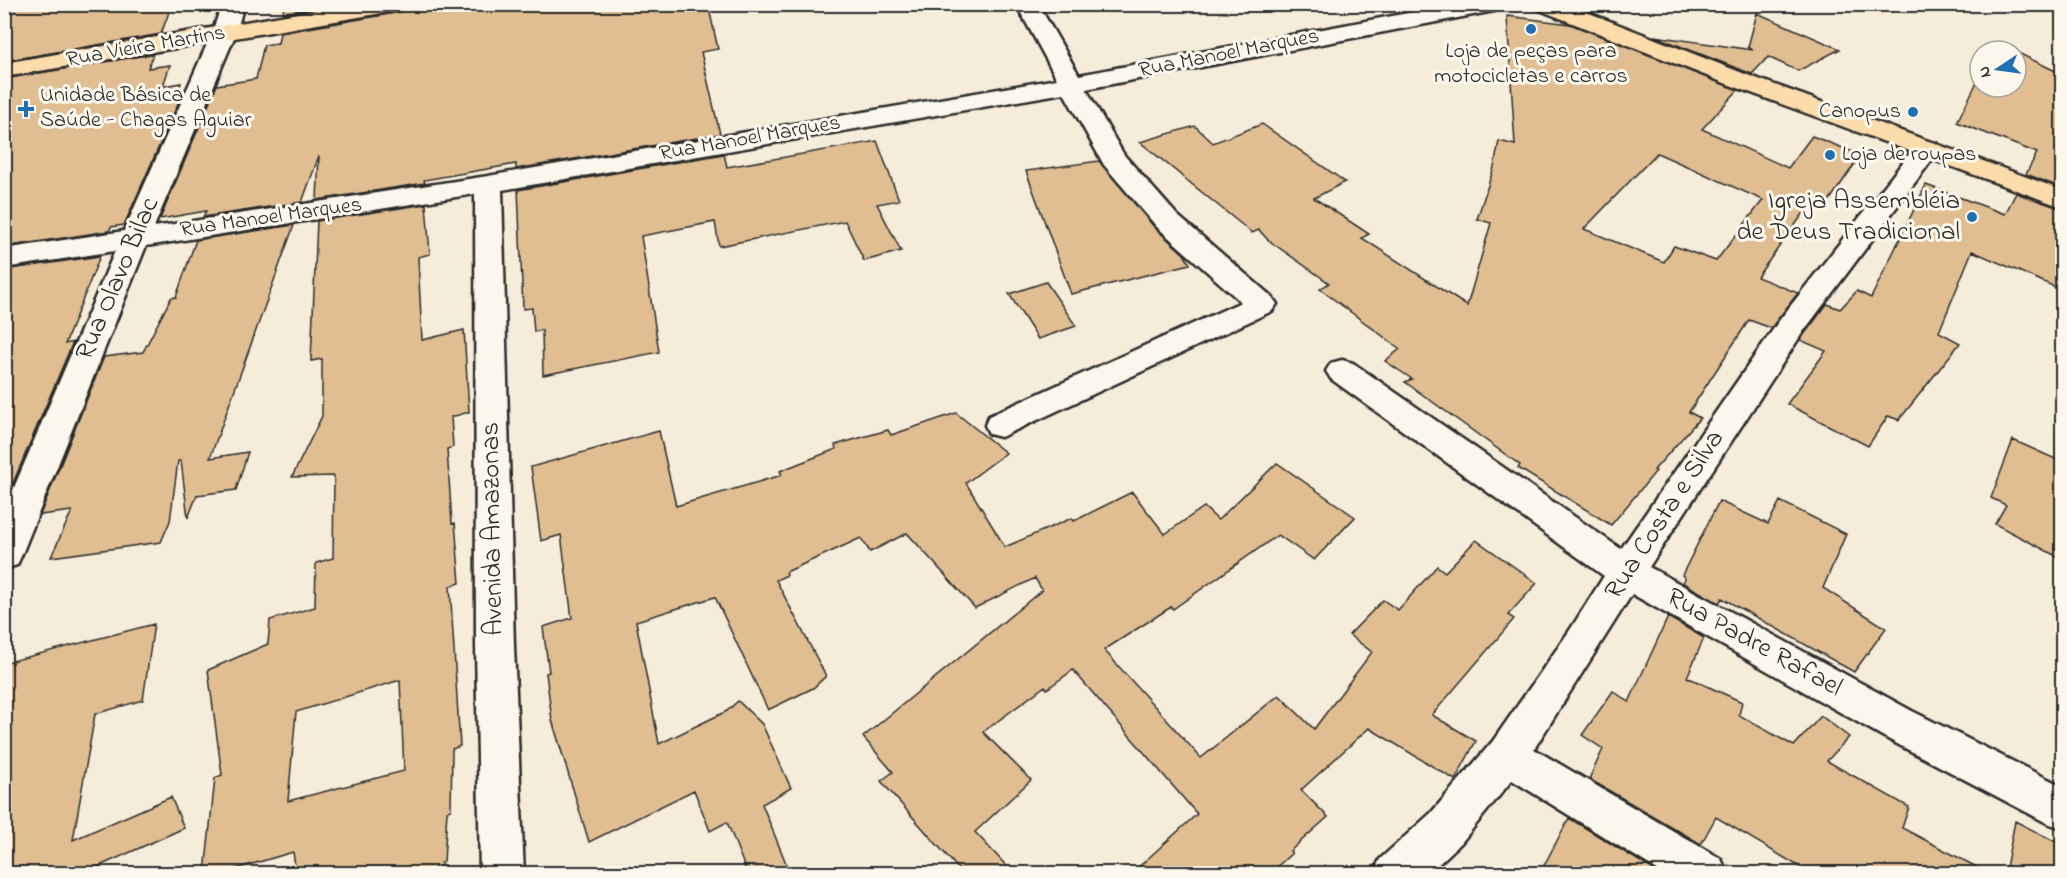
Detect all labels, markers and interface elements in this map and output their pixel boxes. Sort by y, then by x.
street label: Rua Vieira Martins [64,17,228,77]
street label: Rua Manoel Marques [1136,21,1322,87]
marker: Loja de peças para motocicletas e carros [1524,22,1538,36]
place label: Loja de peças para motocicletas e carros [1434,36,1628,93]
north arrow [1968,39,2028,99]
text: N [1972,64,1998,80]
place label: Unidade Básica de Saúde - Chagas Aguiar [40,80,252,138]
place label: Canopus [1819,96,1901,128]
marker: Unidade Básica de Saúde - Chagas Aguiar [17,100,35,118]
marker: Canopus [1906,105,1920,119]
street label: Rua Manoel Marques [657,107,843,171]
place label: Loja de roupas [1842,139,1976,171]
marker: Loja de roupas [1823,148,1837,162]
place label: Igreja Assembléia de Deus Tradicional [1736,182,1960,252]
street label: Rua Manoel Marques [178,189,364,247]
street label: Rua Olavo Bilac [66,191,170,367]
marker: Igreja Assembléia de Deus Tradicional [1965,210,1979,224]
street label: Avenida Amazonas [472,422,514,636]
street label: Rua Costa e Silva [1595,423,1735,607]
street label: Rua Padre Rafael [1659,578,1849,708]

